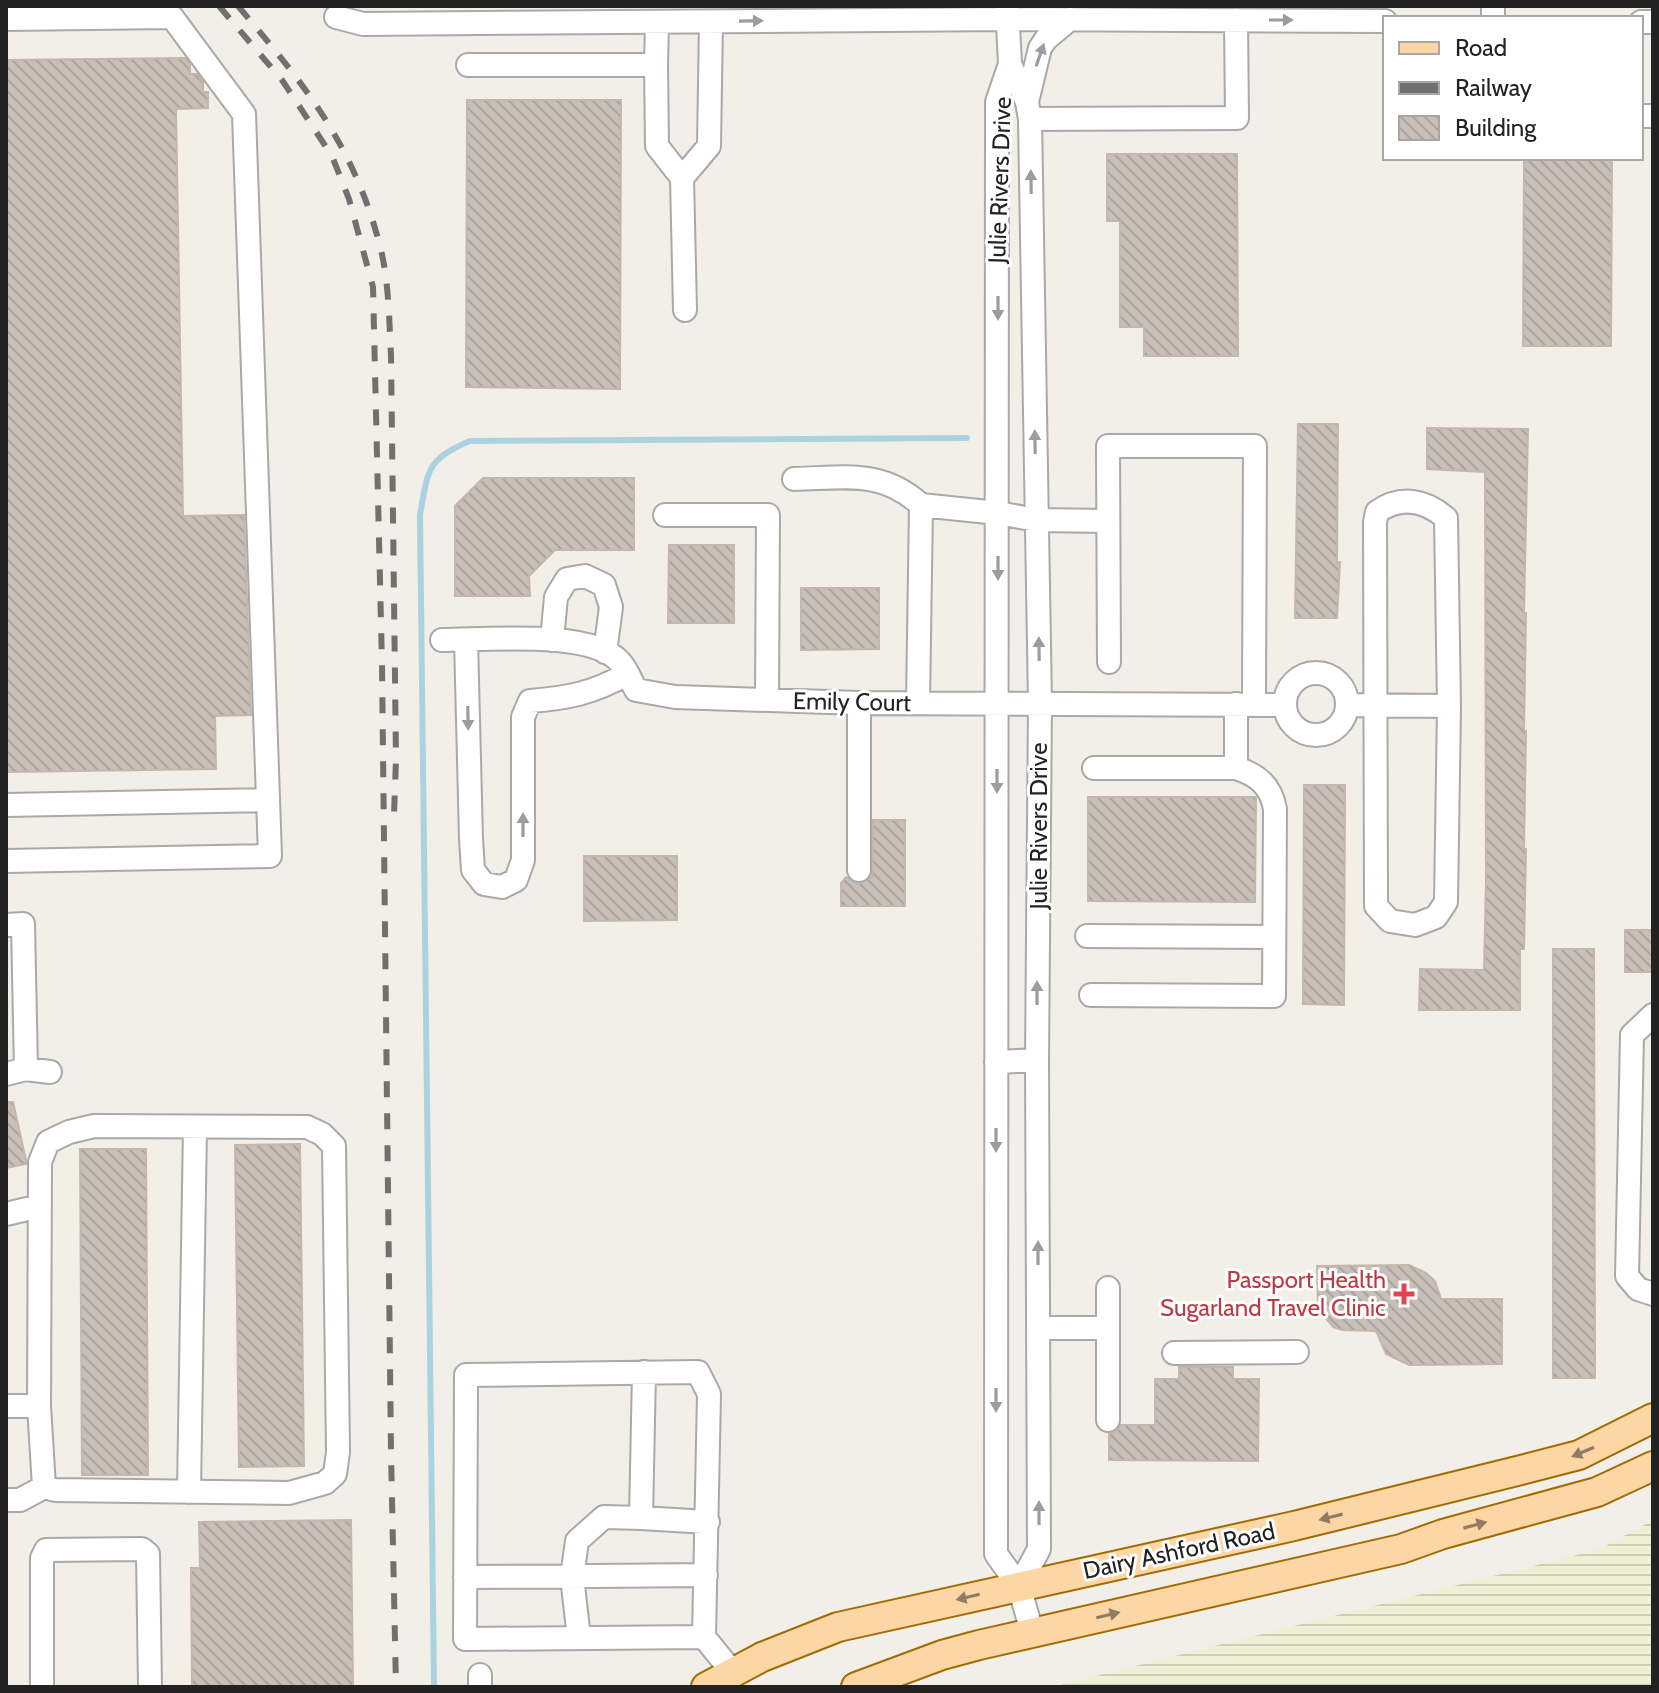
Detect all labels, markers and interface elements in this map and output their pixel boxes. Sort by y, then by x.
one-way arrow [1269,14,1294,26]
one-way arrow [739,15,764,28]
legend [1383,16,1643,160]
text: Road [1455,33,1507,62]
one-way arrow [1034,43,1046,67]
text: Railway [1455,73,1532,102]
street label: Julie Rivers Drive [982,96,1017,265]
text: Building [1455,113,1537,142]
one-way arrow [1025,169,1037,194]
one-way arrow [992,296,1004,321]
one-way arrow [1028,429,1041,454]
one-way arrow [992,556,1004,581]
one-way arrow [1032,636,1045,661]
street label: Emily Court [793,686,911,717]
one-way arrow [462,706,474,731]
street label: Julie Rivers Drive [1024,743,1053,910]
one-way arrow [991,769,1003,794]
one-way arrow [517,812,529,837]
one-way arrow [1031,980,1044,1005]
one-way arrow [990,1128,1002,1153]
one-way arrow [1032,1240,1044,1265]
place label: Passport Health Sugarland Travel Clinic [1160,1265,1386,1322]
marker: Passport Health Sugarland Travel Clinic [1393,1283,1415,1305]
one-way arrow [990,1388,1002,1413]
one-way arrow [1571,1445,1595,1458]
one-way arrow [1033,1500,1045,1525]
one-way arrow [1319,1511,1344,1523]
street label: Dairy Ashford Road [1080,1516,1278,1585]
one-way arrow [1464,1518,1488,1531]
one-way arrow [956,1591,981,1604]
one-way arrow [1095,1608,1120,1621]

